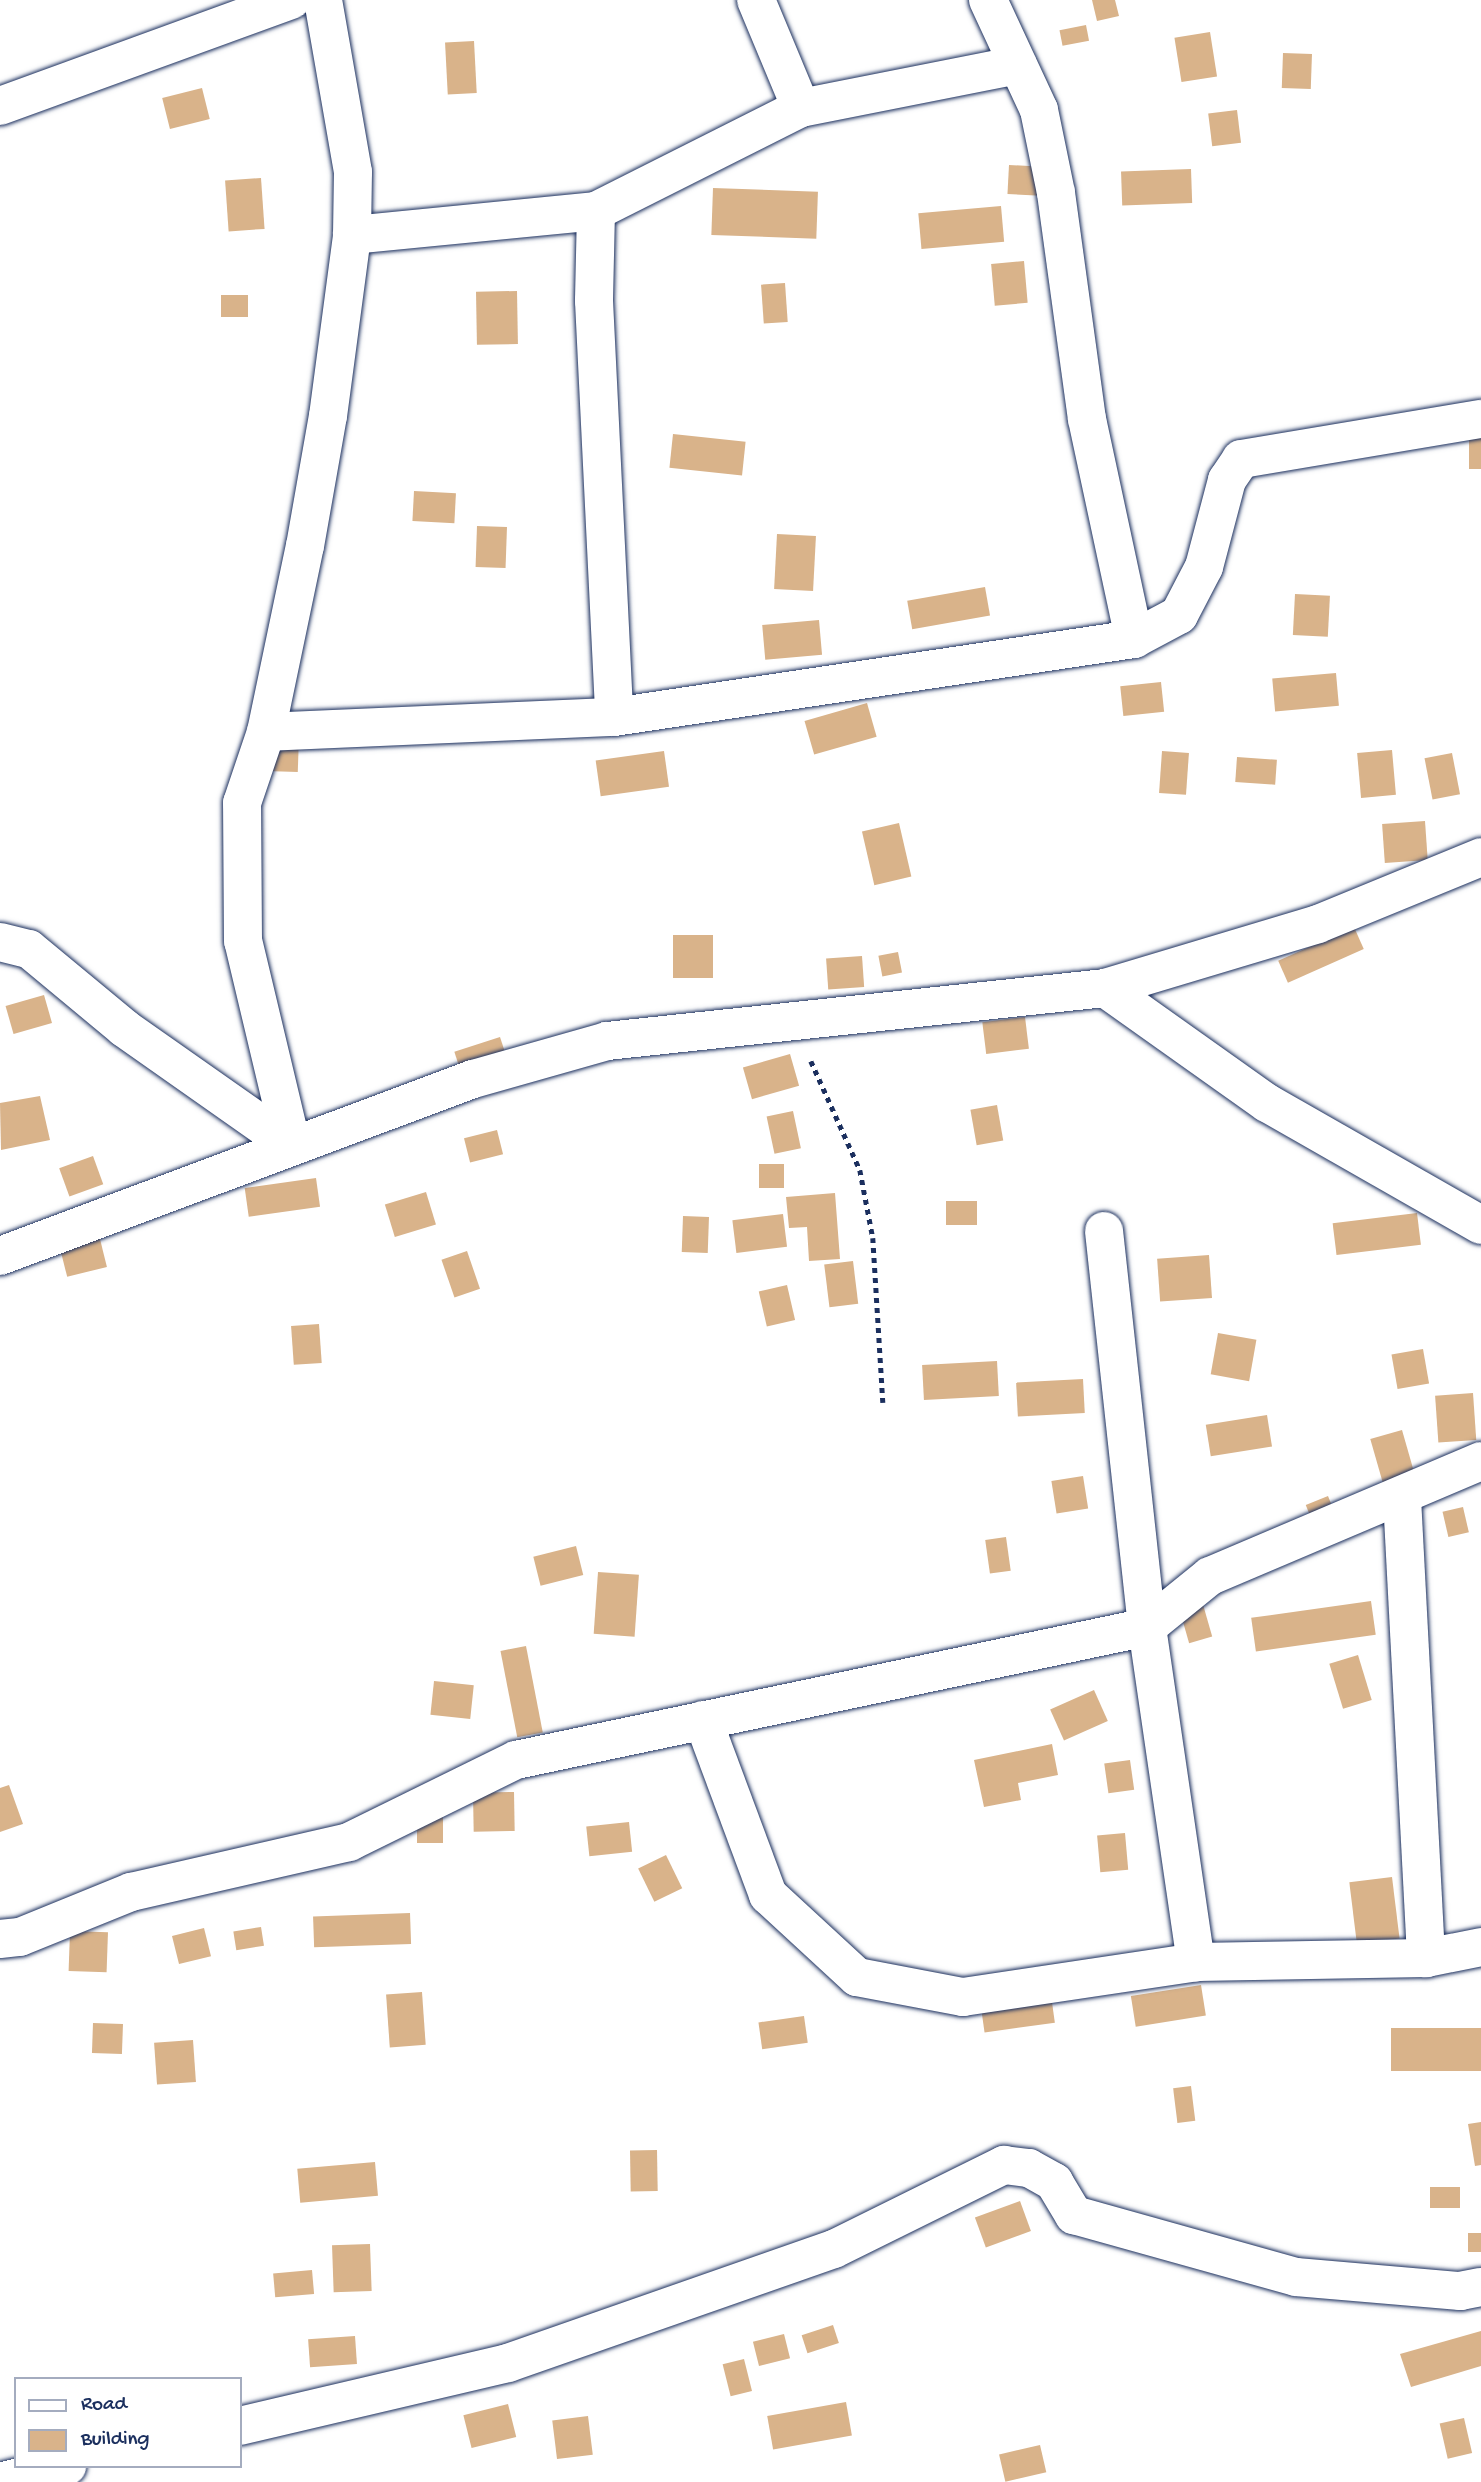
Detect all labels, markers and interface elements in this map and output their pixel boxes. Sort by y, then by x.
legend [14,2377,242,2468]
text: Road [81,2393,127,2418]
text: Building [81,2428,150,2453]

